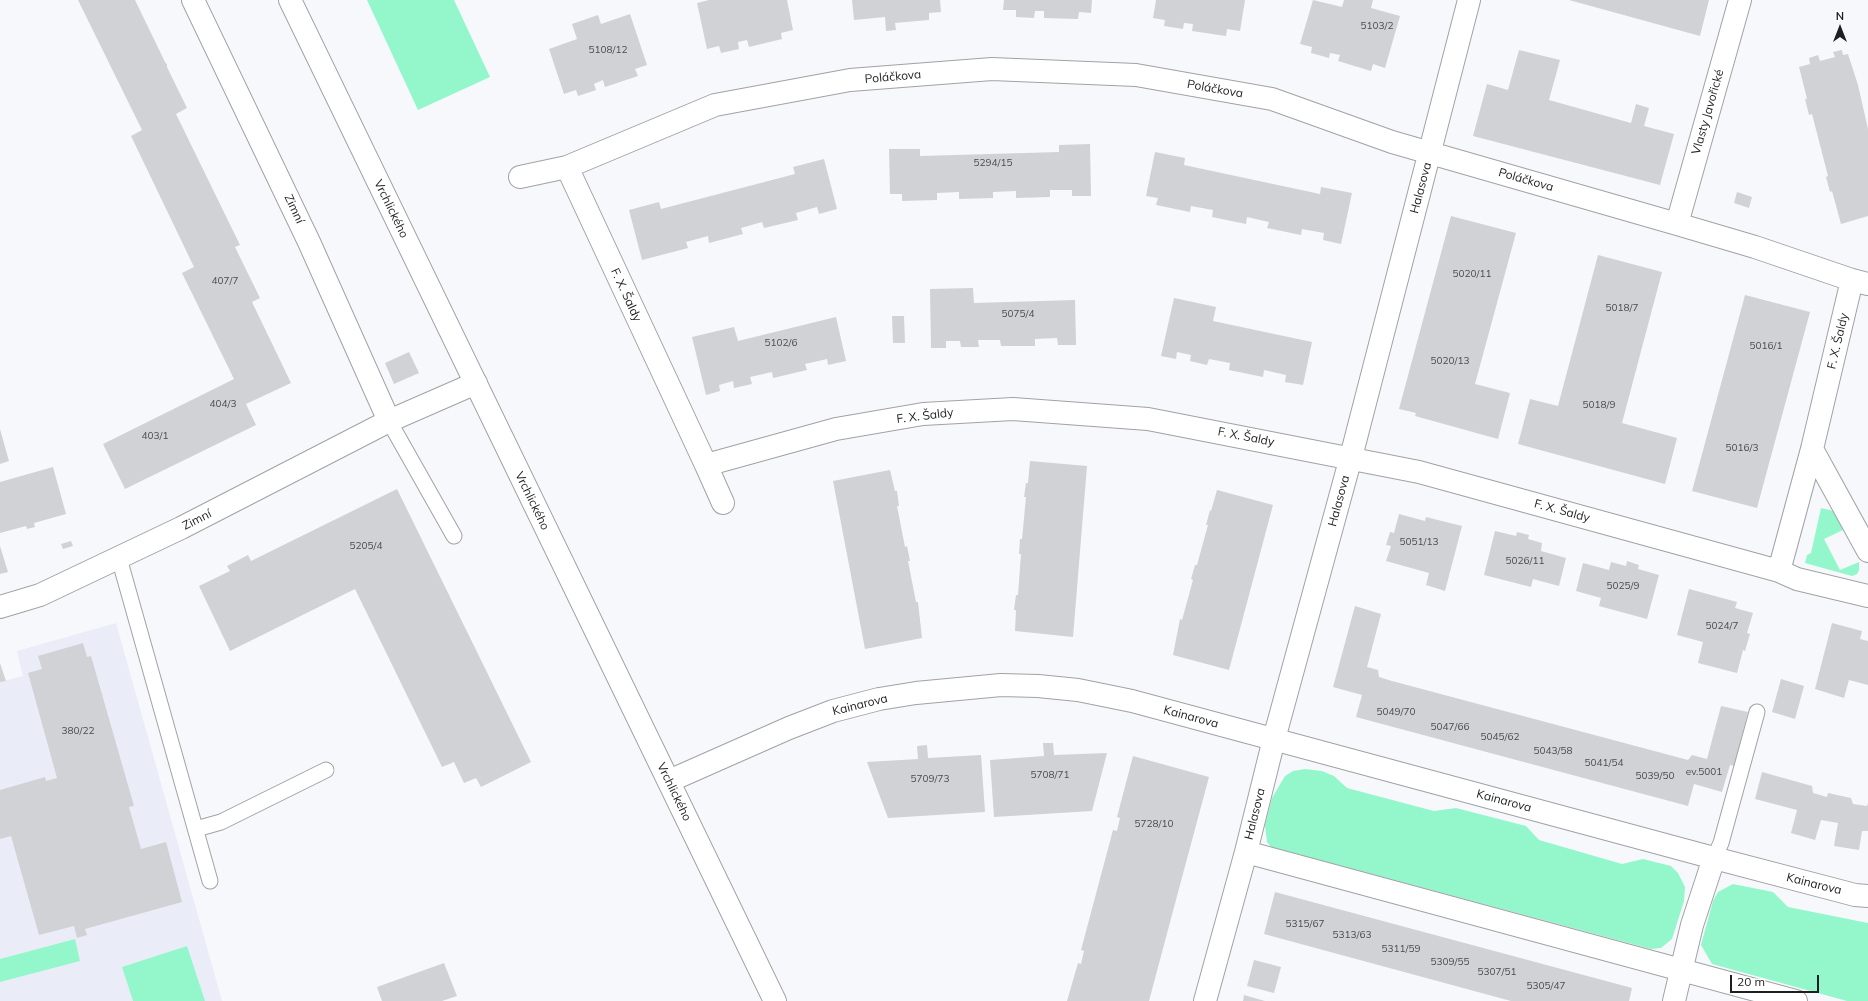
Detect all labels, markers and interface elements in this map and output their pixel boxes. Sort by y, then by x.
north arrow [1820,8,1860,48]
text: N [1836,9,1844,23]
house number: 5103/2 [1361,20,1393,32]
house number: 5108/12 [589,44,627,56]
street label: Poláčkova [864,67,922,87]
street label: Vlasty Javořické [1689,68,1727,156]
street label: Poláčkova [1186,77,1244,101]
house number: 5294/15 [974,157,1012,169]
street label: Halasova [1407,161,1435,215]
street label: Poláčkova [1497,165,1555,195]
street label: Vrchlického [371,178,411,240]
street label: Zimní [281,192,307,226]
street label: F. X. Šaldy [607,266,645,324]
house number: 5020/11 [1453,268,1491,280]
house number: 407/7 [212,275,238,287]
house number: 5018/7 [1606,302,1638,314]
house number: 5075/4 [1002,308,1034,320]
street label: F. X. Šaldy [1825,312,1851,370]
house number: 5102/6 [765,337,797,349]
house number: 5016/1 [1750,340,1782,352]
house number: 5020/13 [1431,355,1469,367]
house number: 404/3 [210,398,236,410]
house number: 5018/9 [1583,399,1615,411]
street label: F. X. Šaldy [896,405,954,427]
street label: F. X. Šaldy [1217,424,1275,450]
house number: 403/1 [142,430,168,442]
house number: 5016/3 [1726,442,1758,454]
street label: Vrchlického [512,470,552,532]
street label: Halasova [1325,474,1353,528]
street label: F. X. Šaldy [1533,497,1591,525]
street label: Zimní [180,507,214,533]
house number: 5051/13 [1400,536,1438,548]
house number: 5205/4 [350,540,382,552]
house number: 5026/11 [1506,555,1544,567]
house number: 5025/9 [1607,580,1639,592]
house number: 5024/7 [1706,620,1738,632]
street label: Kainarova [831,691,889,719]
street label: Kainarova [1162,703,1220,731]
house number: 5049/70 [1377,706,1415,718]
house number: 5047/66 [1431,721,1469,733]
house number: 380/22 [62,725,94,737]
house number: 5045/62 [1481,731,1519,743]
house number: 5043/58 [1534,745,1572,757]
house number: 5041/54 [1585,757,1623,769]
street label: Vrchlického [654,761,694,823]
house number: ev.5001 [1686,766,1722,778]
house number: 5708/71 [1031,769,1069,781]
house number: 5039/50 [1636,770,1674,782]
house number: 5709/73 [911,773,949,785]
street label: Halasova [1242,787,1268,841]
street label: Kainarova [1475,787,1533,815]
house number: 5728/10 [1135,818,1173,830]
street label: Kainarova [1785,870,1843,898]
house number: 5315/67 [1286,918,1324,930]
house number: 5313/63 [1333,929,1371,941]
house number: 5311/59 [1382,943,1420,955]
house number: 5309/55 [1431,956,1469,968]
house number: 5307/51 [1478,966,1516,978]
scale bar [1732,967,1821,993]
text: 20 m [1737,974,1765,989]
house number: 5305/47 [1527,980,1565,992]

